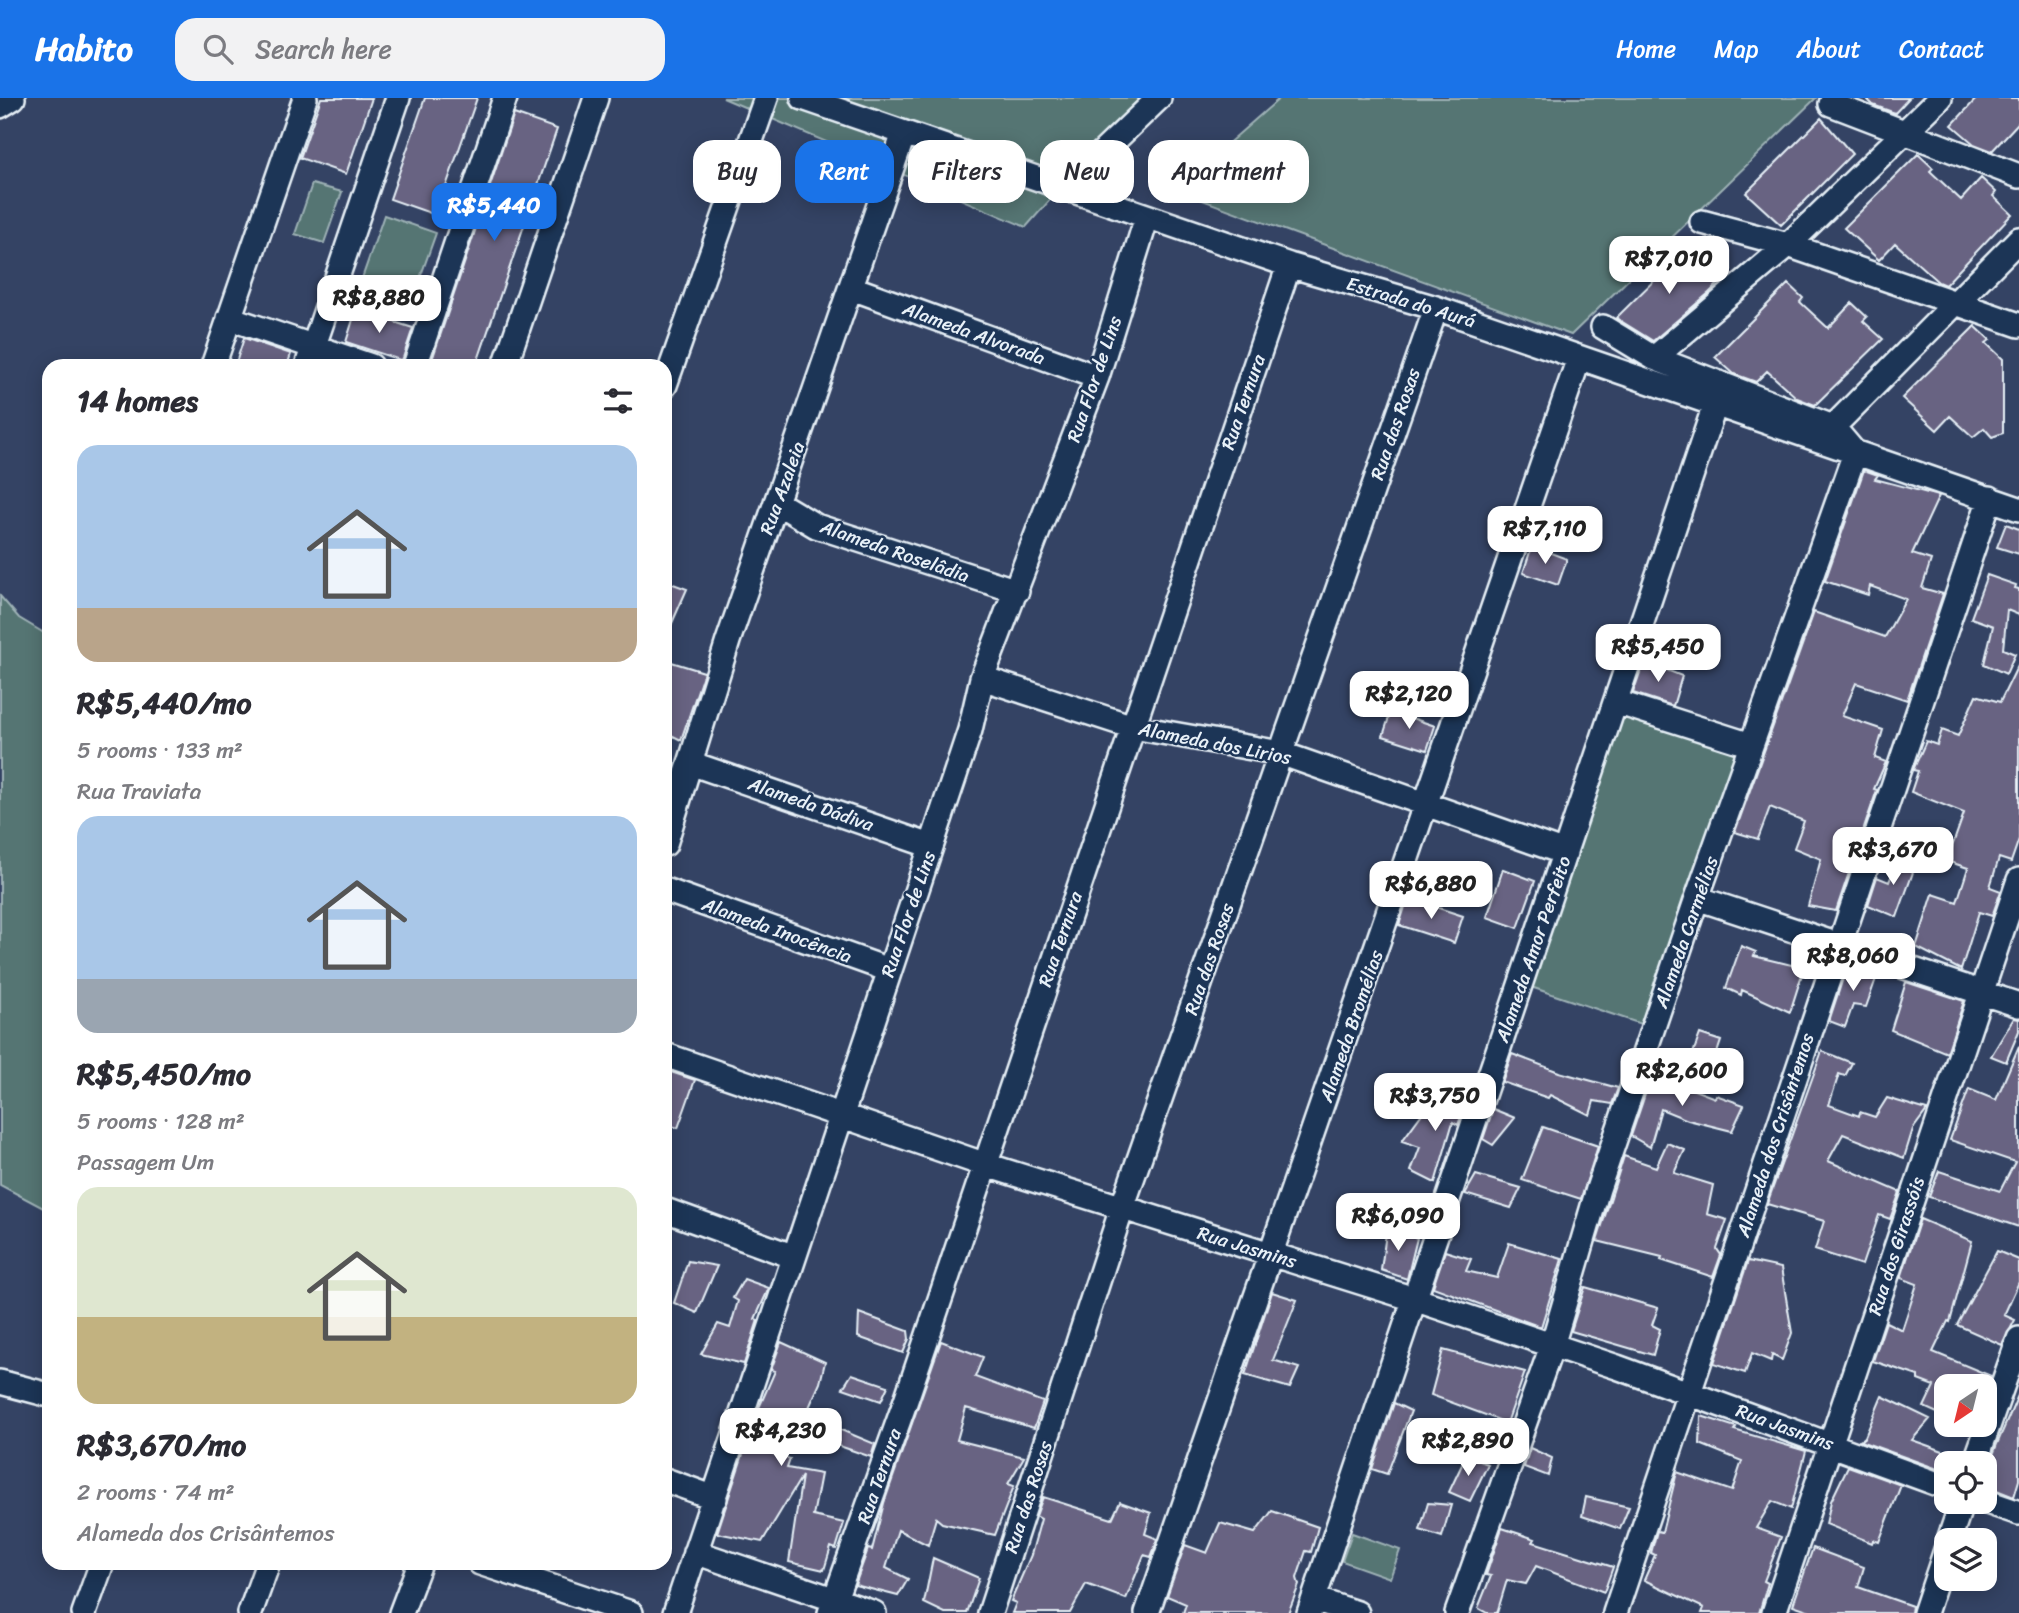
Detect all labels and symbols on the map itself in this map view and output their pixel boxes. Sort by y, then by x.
pin: R$5,440 [429,184,559,243]
pin: R$7,010 [1604,236,1734,296]
street label: Estrada do Aurá [1342,267,1480,337]
pin: R$8,880 [314,275,444,335]
street label: Alameda Alvorada [897,292,1050,374]
street label: Rua Flor de Lins [1057,311,1131,447]
street label: Rua Ternura [1211,349,1275,454]
street label: Rua das Rosas [1360,363,1430,485]
street label: Rua Azaleia [750,436,814,539]
pin: R$7,110 [1480,506,1610,566]
street label: Alameda Roselâdia [815,510,974,592]
pin: R$5,450 [1593,624,1723,684]
pin: R$2,120 [1344,672,1474,731]
street label: Alameda dos Lirios [1135,712,1295,774]
street label: Alameda Dádiva [743,767,879,841]
pin: R$3,670 [1828,828,1958,887]
street label: Rua Flor de Lins [871,846,945,982]
street label: Alameda Amor Perfeito [1485,851,1581,1048]
street label: Alameda Carmélias [1644,851,1728,1013]
pin: R$6,880 [1366,862,1496,921]
street label: Rua Ternura [1028,886,1092,991]
street label: Alameda Inocência [696,887,857,973]
street label: Rua das Rosas [1174,898,1244,1020]
pin: R$8,060 [1788,934,1918,993]
street label: Alameda Bromélias [1309,945,1393,1107]
street label: Alameda dos Crisântemos [1726,1028,1824,1242]
pin: R$2,600 [1617,1048,1747,1108]
pin: R$3,750 [1370,1074,1500,1133]
street label: Rua dos Girassóis [1858,1172,1934,1320]
pin: R$6,090 [1333,1194,1463,1253]
street label: Rua Jasmins [1193,1216,1301,1278]
north arrow [1934,1374,1997,1437]
street label: Rua Jasmins [1731,1394,1839,1460]
pin: R$4,230 [716,1408,846,1468]
pin: R$2,890 [1403,1418,1533,1478]
street label: Rua Ternura [847,1423,911,1528]
street label: Rua das Rosas [994,1436,1062,1558]

